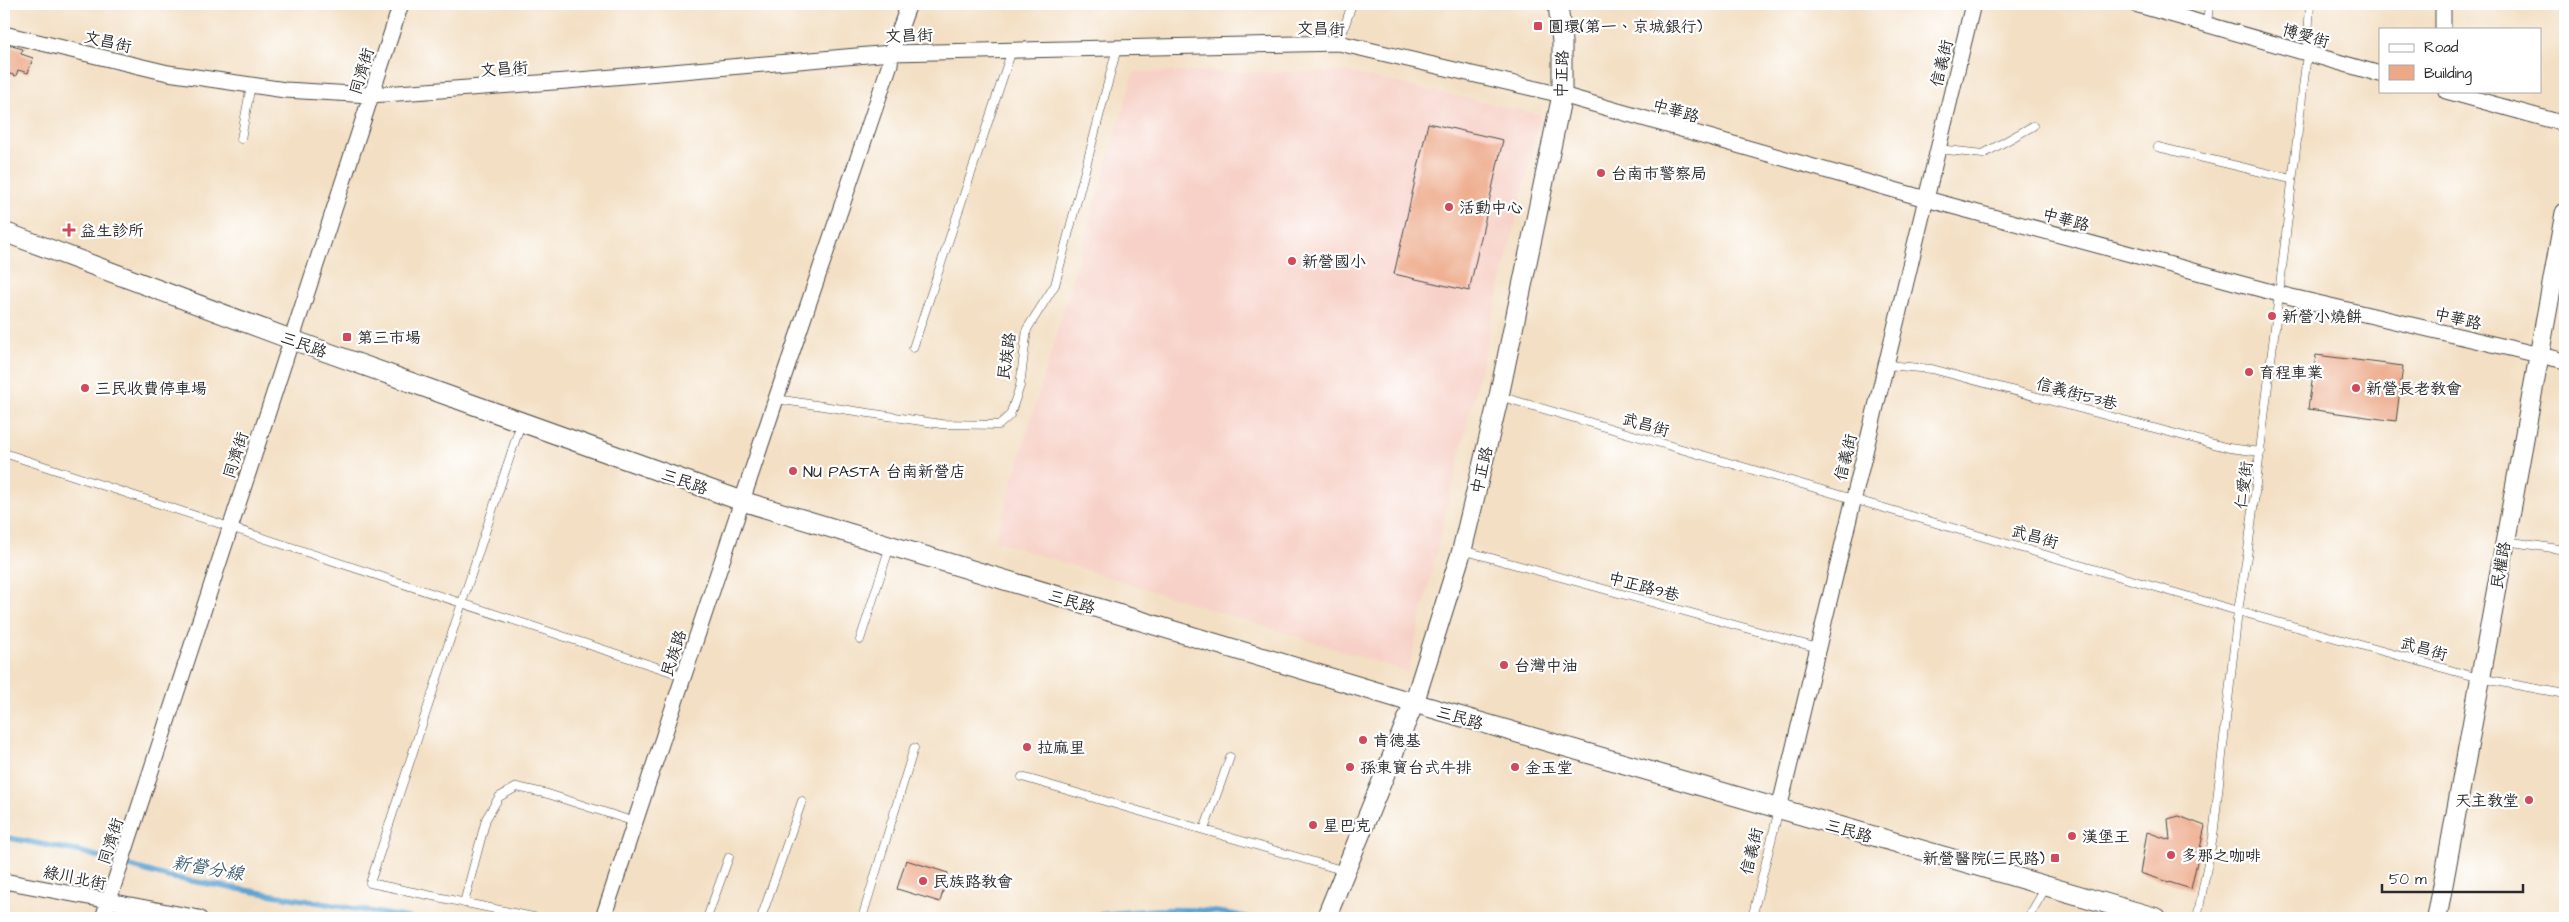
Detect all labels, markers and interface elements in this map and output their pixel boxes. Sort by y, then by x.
place label: 圓環(第一、京城銀行) [1548,16,1703,38]
street label: 文昌街 [1297,17,1345,41]
street label: 博愛街 [2280,19,2332,53]
marker: 圓環(第一、京城銀行) [1532,20,1544,32]
street label: 文昌街 [885,24,933,48]
street label: 文昌街 [82,26,134,58]
legend [2379,28,2542,92]
street label: 信義街 [1925,37,1958,89]
text: Road [2424,37,2459,58]
street label: 同濟街 [344,45,379,97]
street label: 中正路 [1550,50,1574,98]
street label: 文昌街 [479,56,529,82]
text: Building [2424,63,2472,85]
street label: 中華路 [1650,94,1702,128]
place label: 台南市警察局 [1611,163,1707,185]
marker: 台南市警察局 [1595,167,1607,179]
place label: 活動中心 [1459,197,1523,219]
marker: 活動中心 [1443,201,1455,213]
street label: 中華路 [2040,203,2092,237]
place label: 益生診所 [80,220,144,242]
marker: 益生診所 [62,223,76,237]
place label: 新營國小 [1302,251,1366,273]
marker: 新營國小 [1286,255,1298,267]
street label: 中華路 [2432,303,2484,335]
place label: 新營小燒餅 [2282,306,2362,328]
marker: 新營小燒餅 [2266,310,2278,322]
street label: 三民路 [277,326,330,363]
place label: 第三市場 [357,327,421,349]
marker: 第三市場 [341,331,353,343]
street label: 民族路 [993,331,1021,381]
place label: 育程車業 [2259,362,2323,384]
marker: 育程車業 [2243,366,2255,378]
street label: 信義街53巷 [2034,373,2120,415]
place label: 三民收費停車場 [95,378,207,400]
place label: 新營長老教會 [2366,378,2462,400]
marker: 三民收費停車場 [79,382,91,394]
marker: 新營長老教會 [2350,382,2362,394]
street label: 武昌街 [1620,408,1672,442]
street label: 同濟街 [218,429,254,482]
street label: 信義街 [1829,431,1862,483]
street label: 中正路 [1466,444,1498,496]
street label: 仁愛街 [2230,460,2258,510]
place label: NU PASTA 台南新營店 [803,461,966,483]
street label: 三民路 [658,464,711,500]
marker: NU PASTA 台南新營店 [787,465,799,477]
street label: 武昌街 [2009,520,2061,554]
street label: 民權路 [2486,540,2516,591]
street label: 中正路9巷 [1606,567,1682,607]
street label: 三民路 [1046,584,1098,619]
street label: 民族路 [656,627,692,680]
street label: 武昌街 [2398,632,2450,666]
place label: 台灣中油 [1514,655,1578,677]
marker: 台灣中油 [1498,659,1510,671]
street label: 三民路 [1434,701,1486,735]
place label: 肯德基 [1373,730,1421,752]
marker: 肯德基 [1357,734,1369,746]
place label: 拉麻里 [1037,737,1085,759]
marker: 拉麻里 [1021,741,1033,753]
place label: 孫東寶台式牛排 [1360,757,1472,779]
place label: 金玉堂 [1525,757,1573,779]
marker: 孫東寶台式牛排 [1344,761,1356,773]
marker: 金玉堂 [1509,761,1521,773]
place label: 天主教堂 [2455,790,2519,812]
marker: 天主教堂 [2523,794,2535,806]
street label: 三民路 [1823,814,1875,848]
street label: 同濟街 [93,815,129,868]
place label: 星巴克 [1323,815,1371,837]
marker: 星巴克 [1307,819,1319,831]
street label: 信義街 [1735,825,1768,877]
place label: 漢堡王 [2082,826,2130,848]
marker: 漢堡王 [2066,830,2078,842]
place label: 多那之咖啡 [2181,845,2261,867]
place label: 新營醫院(三民路) [1923,848,2045,870]
marker: 多那之咖啡 [2165,849,2177,861]
water label: 新營分線 [170,850,247,887]
marker: 新營醫院(三民路) [2049,852,2061,864]
street label: 綠川北街 [41,861,108,895]
scale bar [2382,862,2523,894]
text: 50 m [2389,869,2427,890]
place label: 民族路教會 [933,871,1013,893]
marker: 民族路教會 [917,875,929,887]

